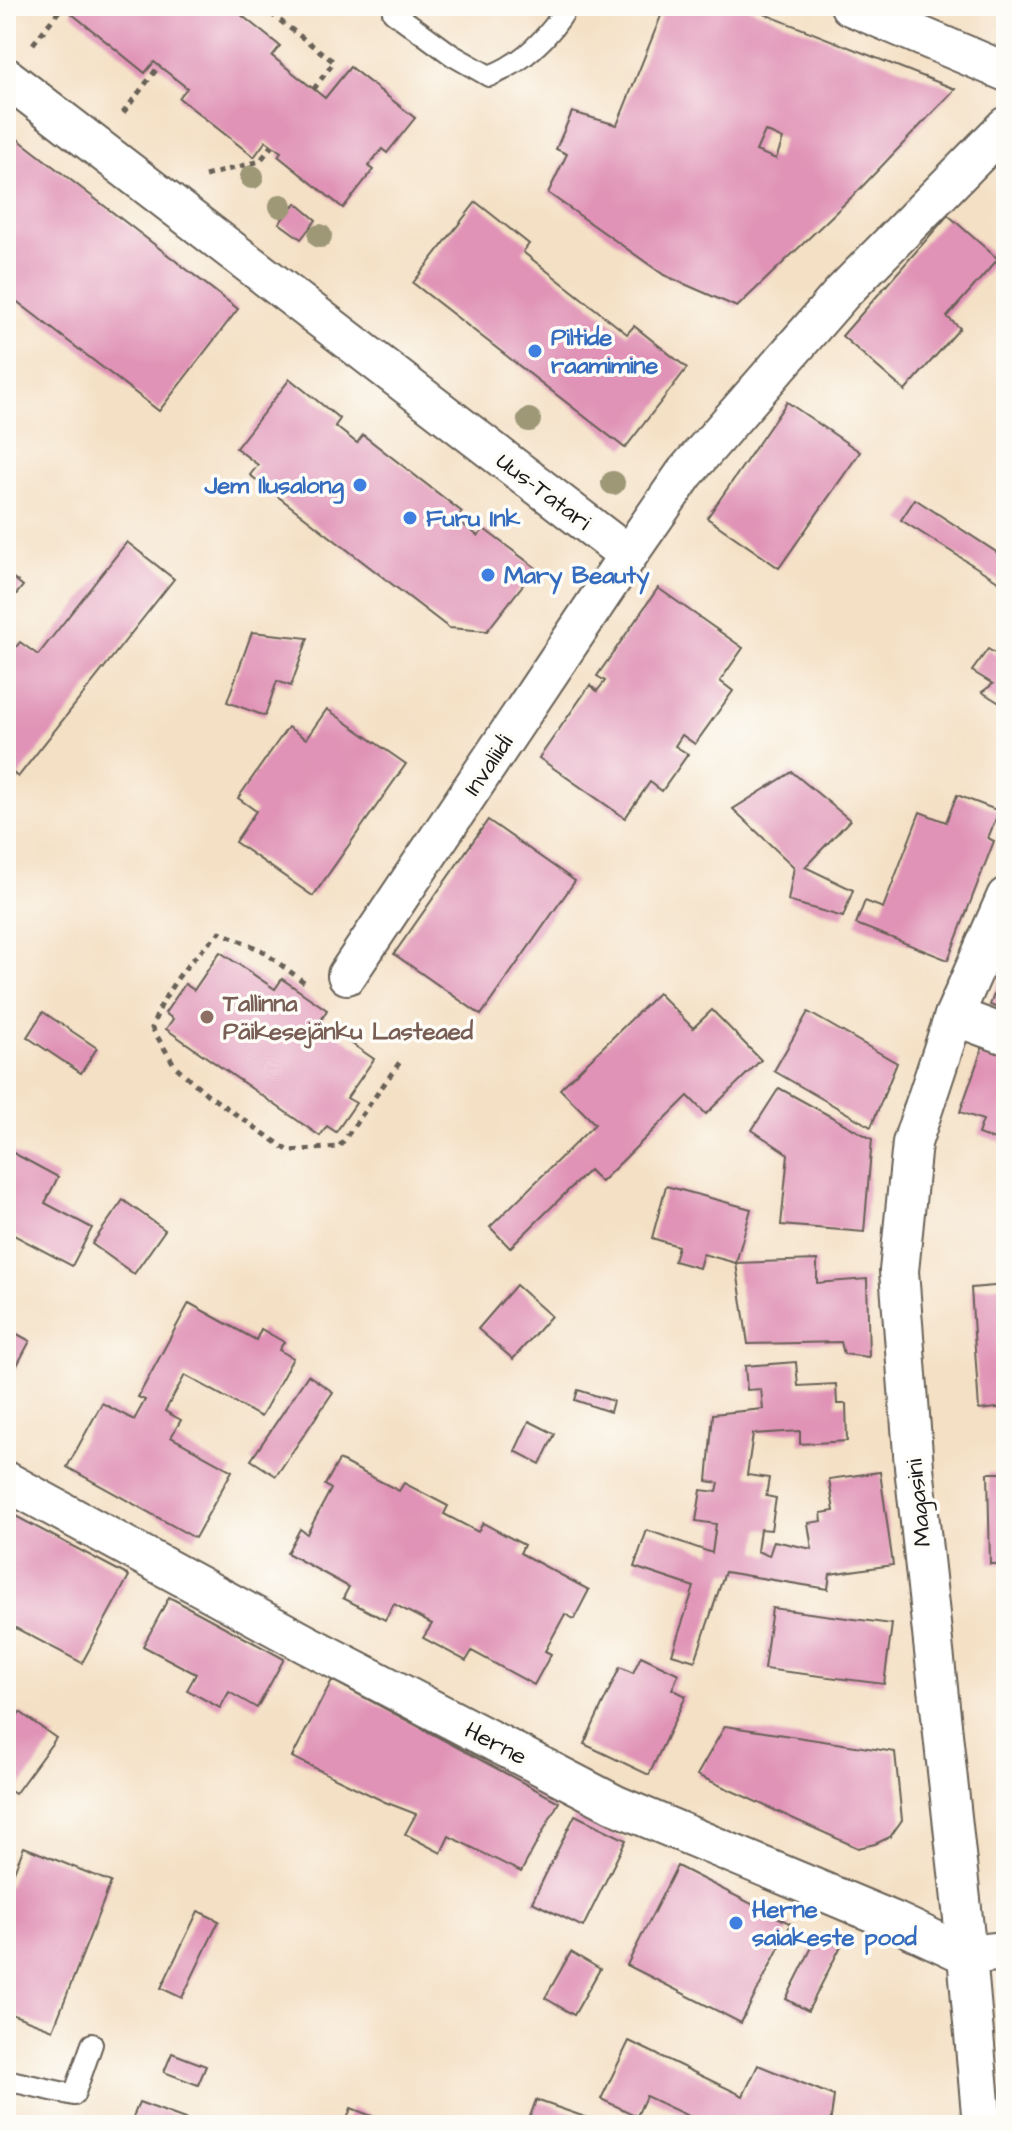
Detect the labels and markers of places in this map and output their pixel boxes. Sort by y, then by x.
place label: Piltide raamimine [551,321,658,383]
marker: Piltide raamimine [526,342,544,360]
place label: Jem Ilusalong [204,469,345,504]
marker: Jem Ilusalong [351,476,369,494]
place label: Furu Ink [426,502,520,536]
marker: Furu Ink [401,509,419,527]
place label: Mary Beauty [504,559,650,595]
marker: Mary Beauty [479,566,497,584]
place label: Tallinna Päikesejänku Lasteaed [222,987,474,1049]
marker: Tallinna Päikesejänku Lasteaed [198,1008,216,1026]
place label: Herne saiakeste pood [752,1893,918,1955]
marker: Herne saiakeste pood [727,1914,745,1932]

